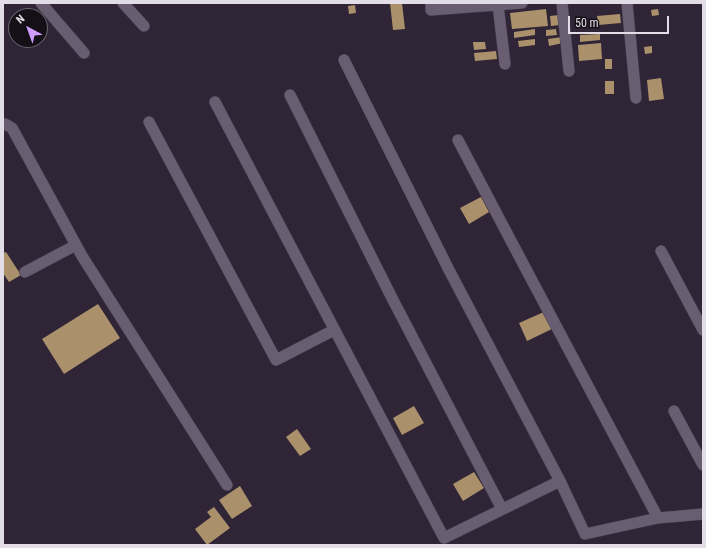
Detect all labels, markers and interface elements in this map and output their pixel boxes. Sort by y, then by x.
north arrow [8,8,48,48]
scale bar [570,8,671,34]
text: N [14,12,27,26]
text: 50 m [575,16,599,30]

